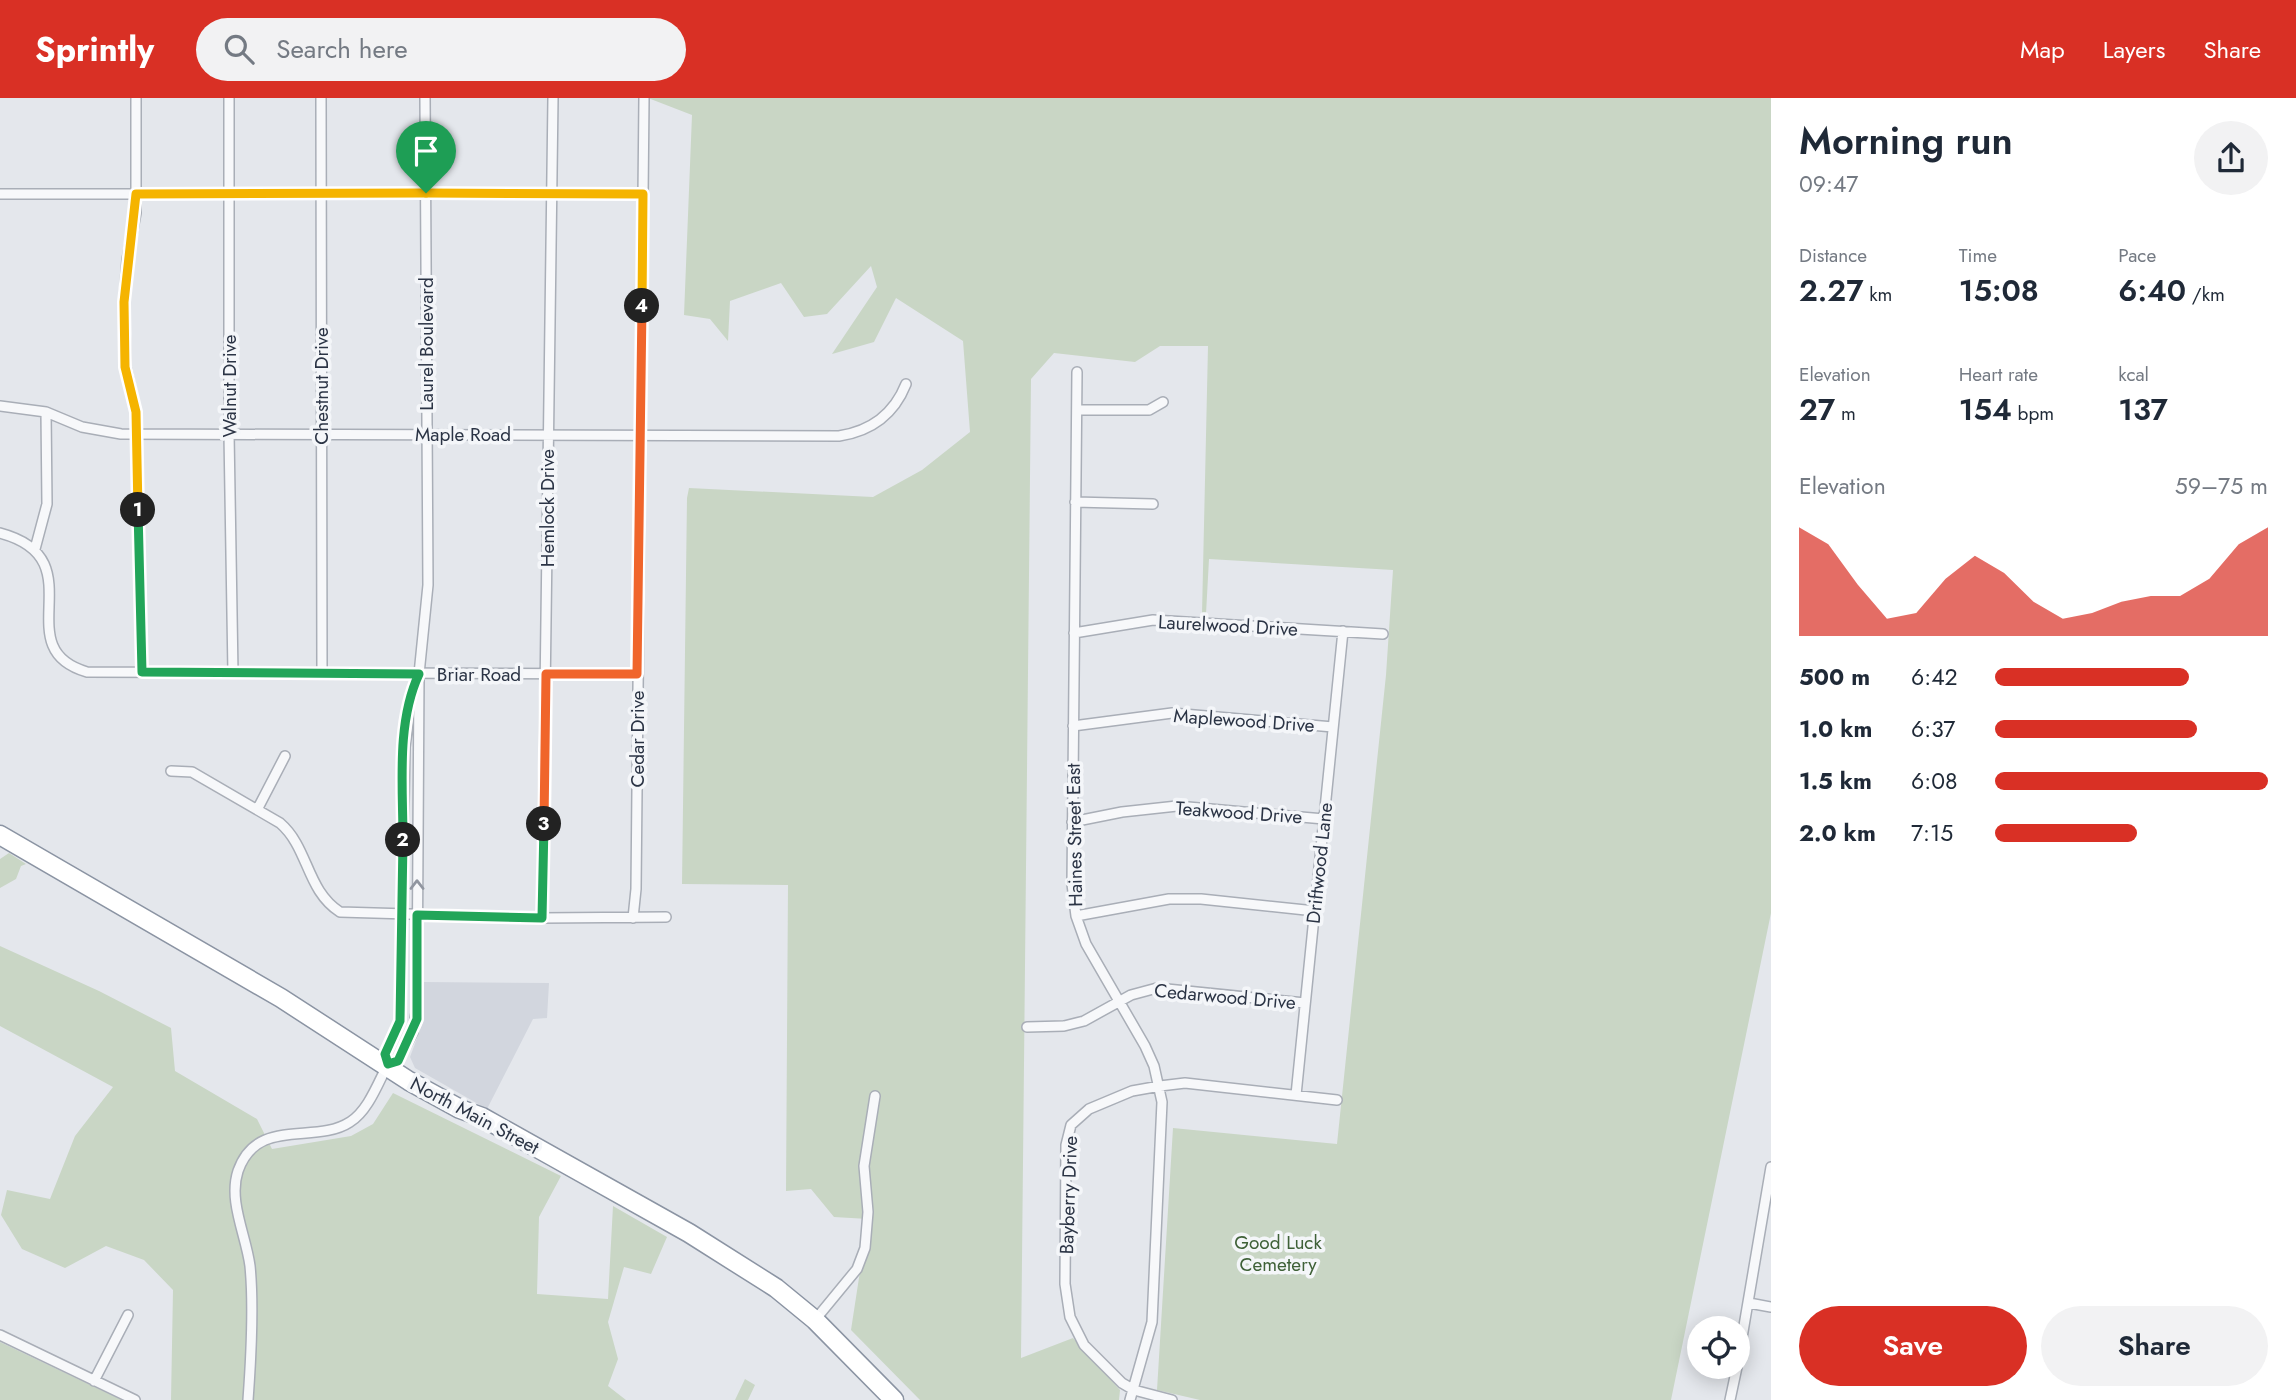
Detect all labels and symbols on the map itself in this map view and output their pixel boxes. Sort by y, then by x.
pin [396,121,456,193]
street label: Laurel Boulevard [413,277,440,411]
pin: 4 [624,288,660,324]
street label: Chestnut Drive [308,327,335,445]
street label: Walnut Drive [216,334,243,437]
street label: Maple Road [415,421,511,448]
street label: Hemlock Drive [534,449,561,567]
pin: 1 [120,492,156,528]
street label: Laurelwood Drive [1157,608,1299,643]
street label: Briar Road [437,661,521,688]
street label: Cedar Drive [624,690,651,788]
street label: Maplewood Drive [1173,702,1316,739]
street label: Haines Street East [1060,763,1089,907]
street label: Teakwood Drive [1175,795,1303,830]
street label: Driftwood Lane [1300,801,1339,925]
pin: 3 [526,806,562,842]
pin: 2 [386,822,420,858]
one-way arrow [409,880,425,890]
street label: Cedarwood Drive [1153,977,1297,1016]
street label: North Main Street [406,1070,544,1161]
street label: Bayberry Drive [1053,1135,1084,1255]
park label: Good Luck Cemetery [1234,1229,1322,1278]

